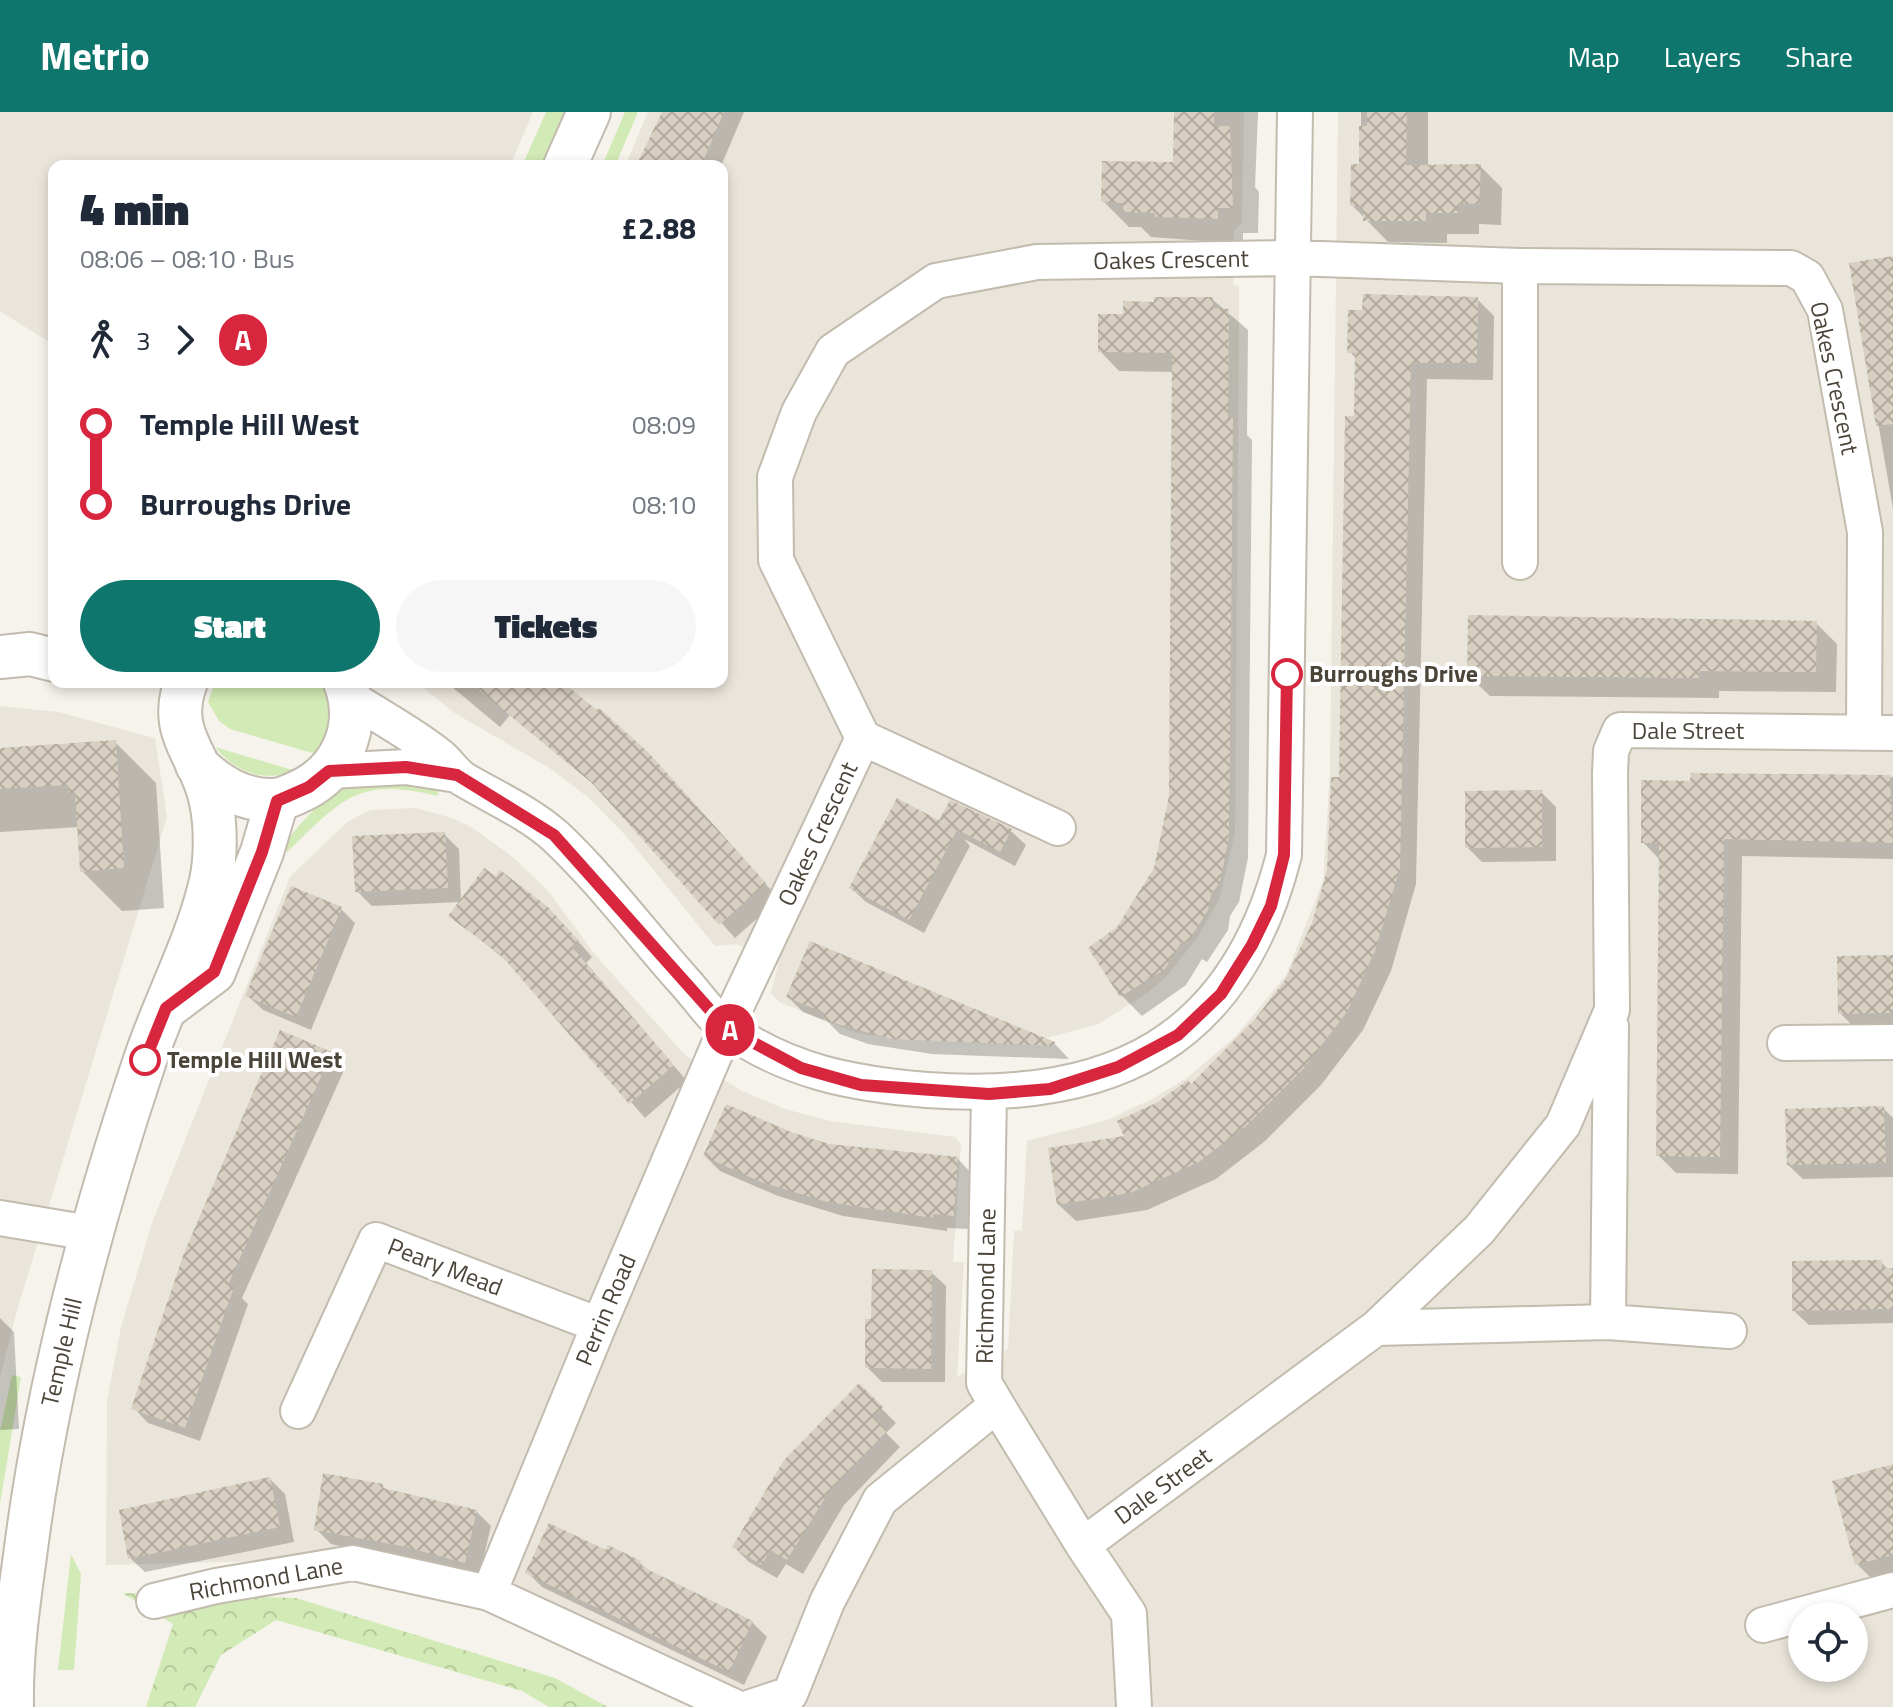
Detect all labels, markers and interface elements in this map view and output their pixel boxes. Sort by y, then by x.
text: Metrio [40,27,150,85]
text: Map [1567,35,1620,78]
text: Layers [1664,35,1741,78]
text: Share [1785,35,1853,78]
text: 4 min [80,175,189,242]
text: £2.88 [621,205,696,251]
text: 08:06 – 08:10 · Bus [80,239,295,278]
street label: Oakes Crescent [1093,240,1250,278]
street label: Oakes Crescent [1801,298,1869,458]
icon: walk [80,318,124,362]
icon: forward [163,318,207,362]
text: A [235,318,251,361]
text: 3 [136,321,151,360]
text: Temple Hill West [140,401,359,447]
text: 08:09 [632,405,696,444]
text: Burroughs Drive [140,481,351,527]
text: 08:10 [632,485,696,524]
button: Start [80,580,380,672]
button: Tickets [396,580,696,672]
place label: Burroughs Drive [1309,655,1478,691]
marker: Burroughs Drive [1272,659,1302,689]
street label: Dale Street [1632,712,1745,748]
street label: Oakes Crescent [768,755,867,912]
line badge: A [704,1004,756,1056]
text: A [722,1008,738,1051]
place label: Temple Hill West [167,1041,343,1077]
marker: Temple Hill West [130,1045,160,1075]
street label: Richmond Lane [966,1208,1004,1364]
street label: Peary Mead [383,1228,508,1304]
street label: Perrin Road [565,1248,645,1371]
street label: Temple Hill [31,1294,91,1410]
street label: Dale Street [1106,1437,1219,1533]
street label: Richmond Lane [186,1547,346,1609]
map controls [1788,1602,1868,1682]
button: locate [1788,1602,1868,1682]

